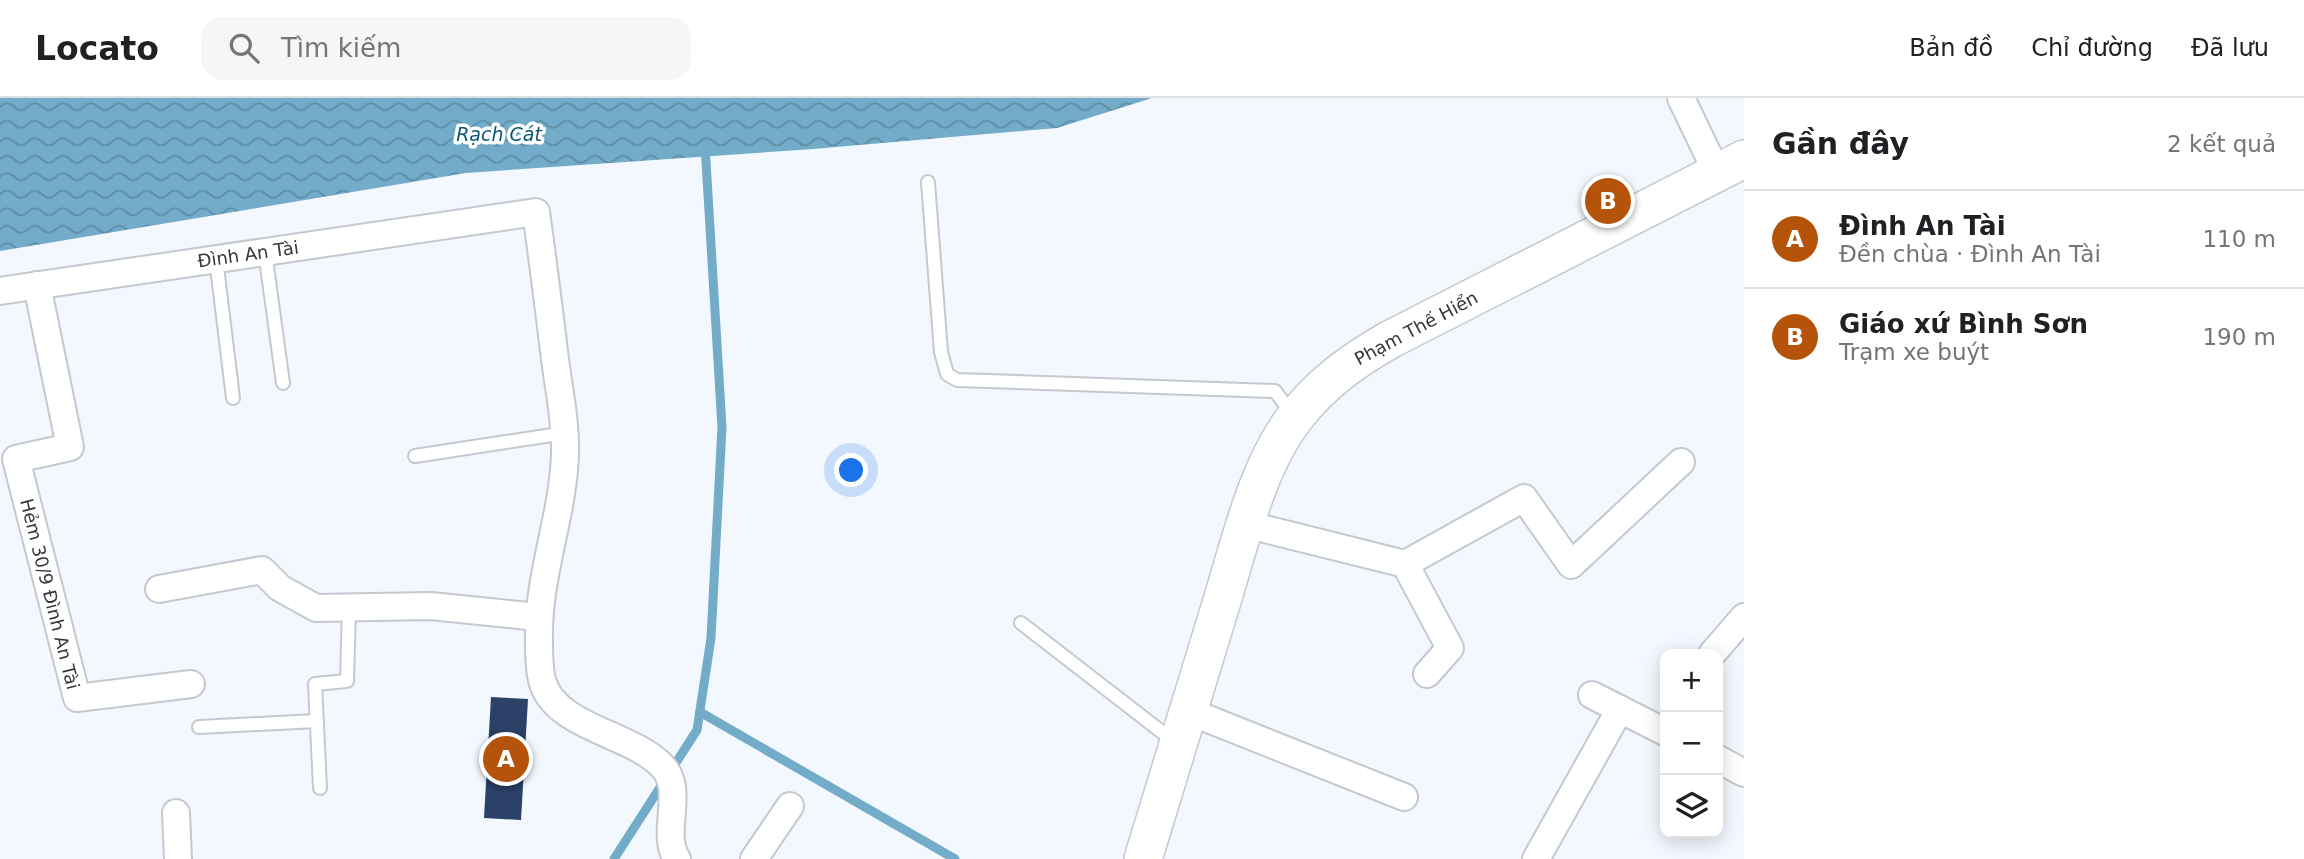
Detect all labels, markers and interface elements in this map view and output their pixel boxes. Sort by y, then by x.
search box [201,17,691,80]
text: Locato [35,29,159,68]
icon: search [225,29,263,67]
text: Tìm kiếm [281,33,401,63]
text: Bản đồ [1909,34,1993,62]
text: Chỉ đường [2031,34,2153,62]
text: Đã lưu [2191,34,2269,62]
water label: Rạch Cát [456,123,543,145]
text: Gần đây [1772,126,1909,161]
text: 2 kết quả [2167,131,2276,157]
pin: B [1585,175,1631,227]
text: Đình An Tài [1839,211,2006,241]
text: A [1786,226,1804,252]
text: 110 m [2202,226,2276,252]
street label: Đình An Tài [196,237,300,271]
text: Đền chùa · Đình An Tài [1839,241,2101,267]
street label: Phạm Thế Hiển [1351,287,1481,369]
text: Giáo xứ Bình Sơn [1839,309,2088,339]
text: B [1786,324,1804,350]
text: 190 m [2202,324,2276,350]
text: Trạm xe buýt [1839,339,1989,365]
your location [834,453,868,487]
street label: Hẻm 30/9 Đình An Tài [16,496,84,692]
map controls [1660,649,1723,838]
button: + [1660,649,1723,712]
button: − [1660,712,1723,775]
pin: A [483,733,529,785]
button: layers [1660,775,1723,838]

